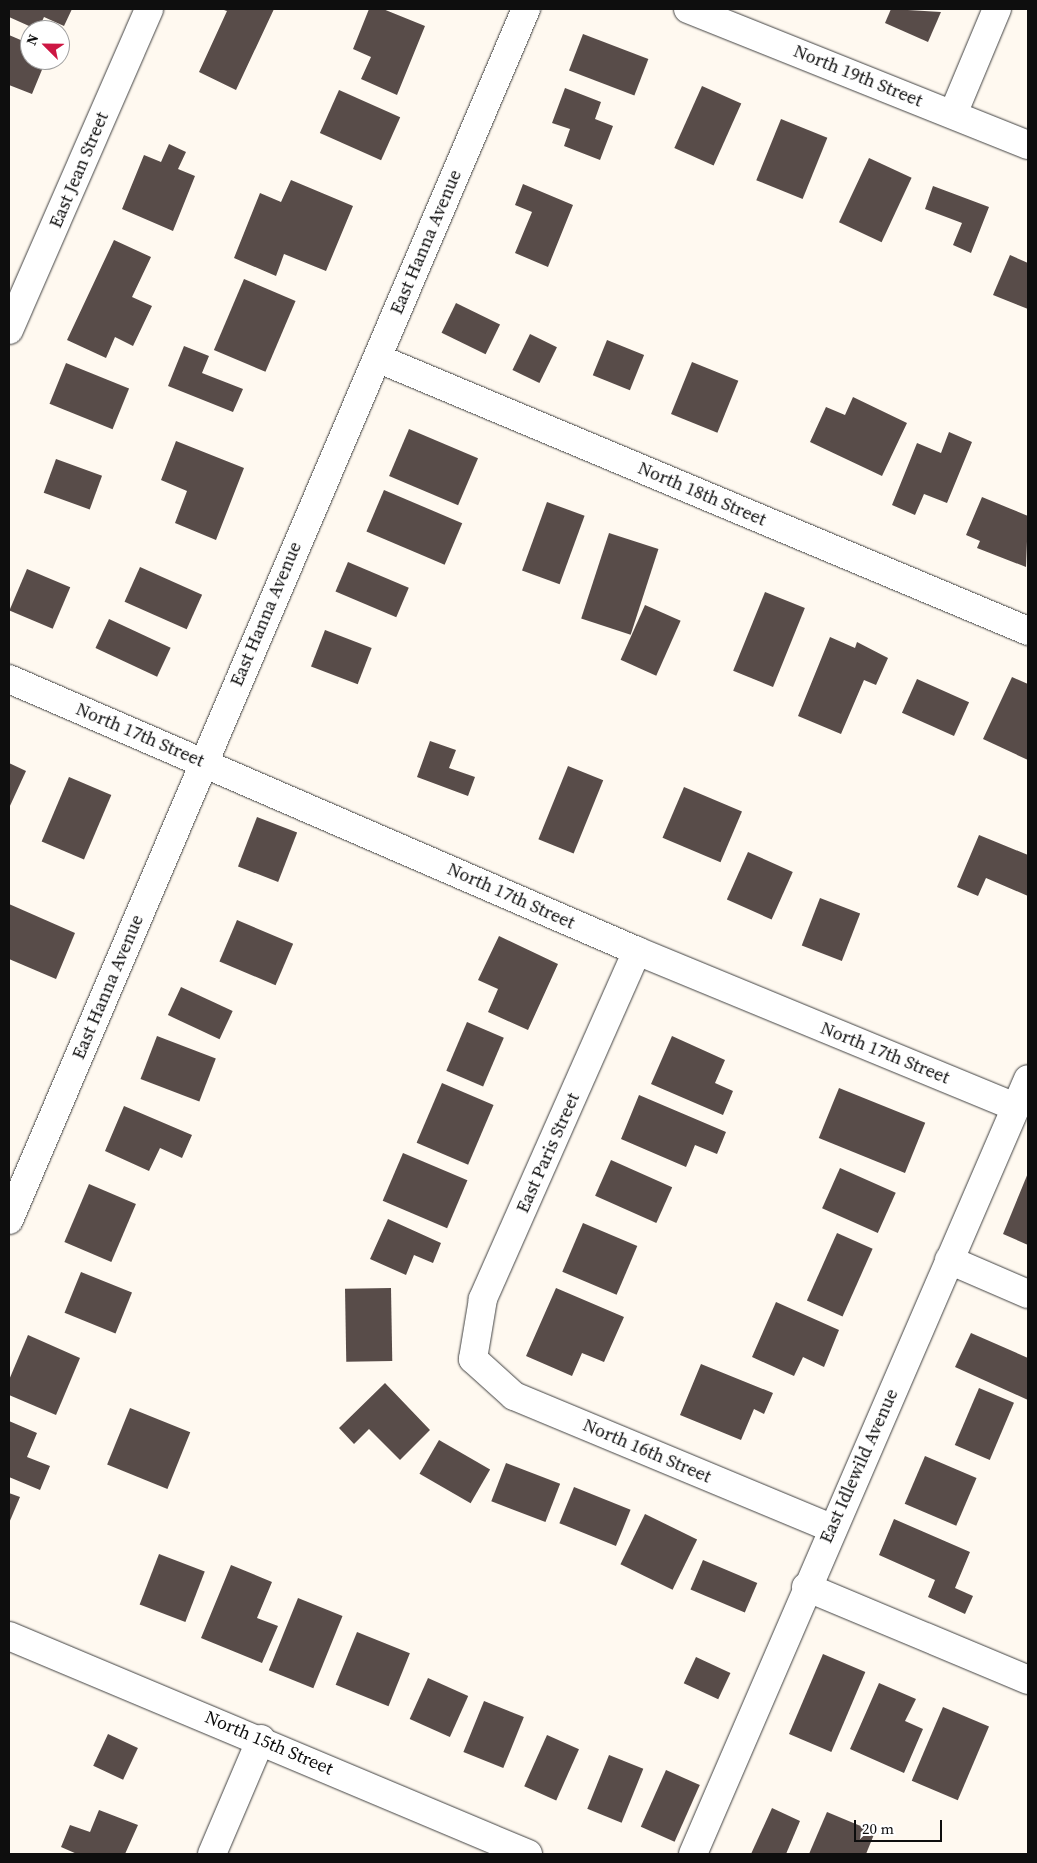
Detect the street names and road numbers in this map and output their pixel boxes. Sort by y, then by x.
street label: North 19th Street [790,40,926,112]
street label: East Jean Street [45,109,113,231]
street label: East Hanna Avenue [386,166,466,318]
street label: North 18th Street [635,457,769,531]
street label: East Hanna Avenue [226,538,306,690]
street label: North 17th Street [73,698,207,772]
street label: North 17th Street [444,858,578,934]
street label: East Hanna Avenue [68,911,148,1063]
street label: North 17th Street [817,1017,953,1089]
street label: East Paris Street [512,1090,584,1216]
street label: East Idlewild Avenue [815,1385,903,1547]
street label: North 16th Street [580,1414,714,1488]
street label: North 15th Street [202,1706,336,1780]

